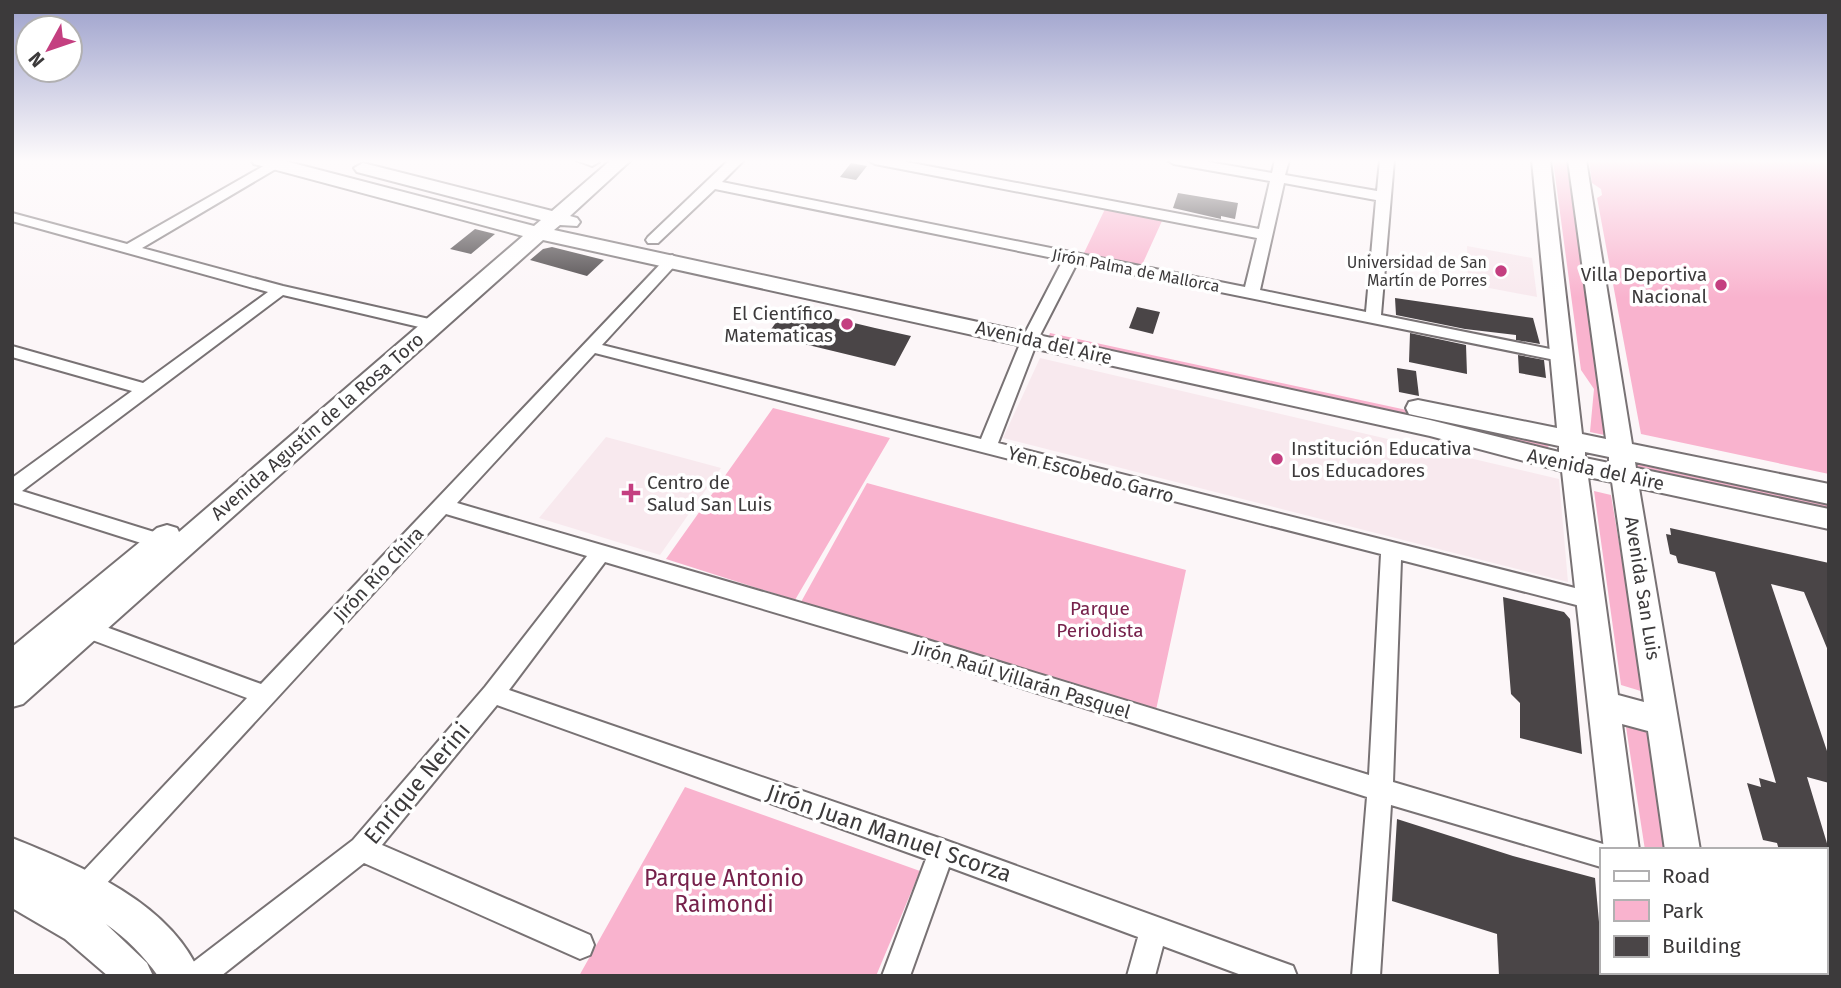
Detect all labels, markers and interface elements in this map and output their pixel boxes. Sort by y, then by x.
north arrow [14,14,84,84]
text: N [23,47,49,72]
street label: Jirón Palma de Mallorca [1050,245,1221,296]
place label: Universidad de San Martín de Porres [1347,253,1487,290]
marker: Universidad de San Martín de Porres [1493,263,1509,279]
place label: Villa Deportiva Nacional [1581,263,1707,308]
marker: Villa Deportiva Nacional [1713,277,1729,293]
place label: El Científico Matematicas [724,302,833,347]
marker: El Científico Matematicas [839,316,855,332]
street label: Avenida del Aire [973,316,1114,369]
street label: Avenida Agustín de la Rosa Toro [206,328,428,525]
place label: Institución Educativa Los Educadores [1291,437,1471,482]
street label: Yen Escobedo Garro [1005,441,1177,508]
street label: Avenida del Aire [1525,444,1666,495]
marker: Institución Educativa Los Educadores [1269,451,1285,467]
place label: Centro de Salud San Luis [647,471,772,516]
marker: Centro de Salud San Luis [621,483,641,503]
street label: Avenida San Luis [1620,515,1665,662]
street label: Jirón Río Chira [328,522,428,627]
park label: Parque Periodista [1056,597,1144,642]
street label: Jirón Raúl Villarán Pasquel [910,635,1134,724]
street label: Enrique Nerini [358,716,476,850]
street label: Jirón Juan Manuel Scorza [763,778,1015,888]
legend [1600,848,1827,974]
text: Road [1662,863,1710,889]
park label: Parque Antonio Raimondi [644,864,804,918]
text: Park [1662,898,1704,924]
text: Building [1662,933,1741,959]

